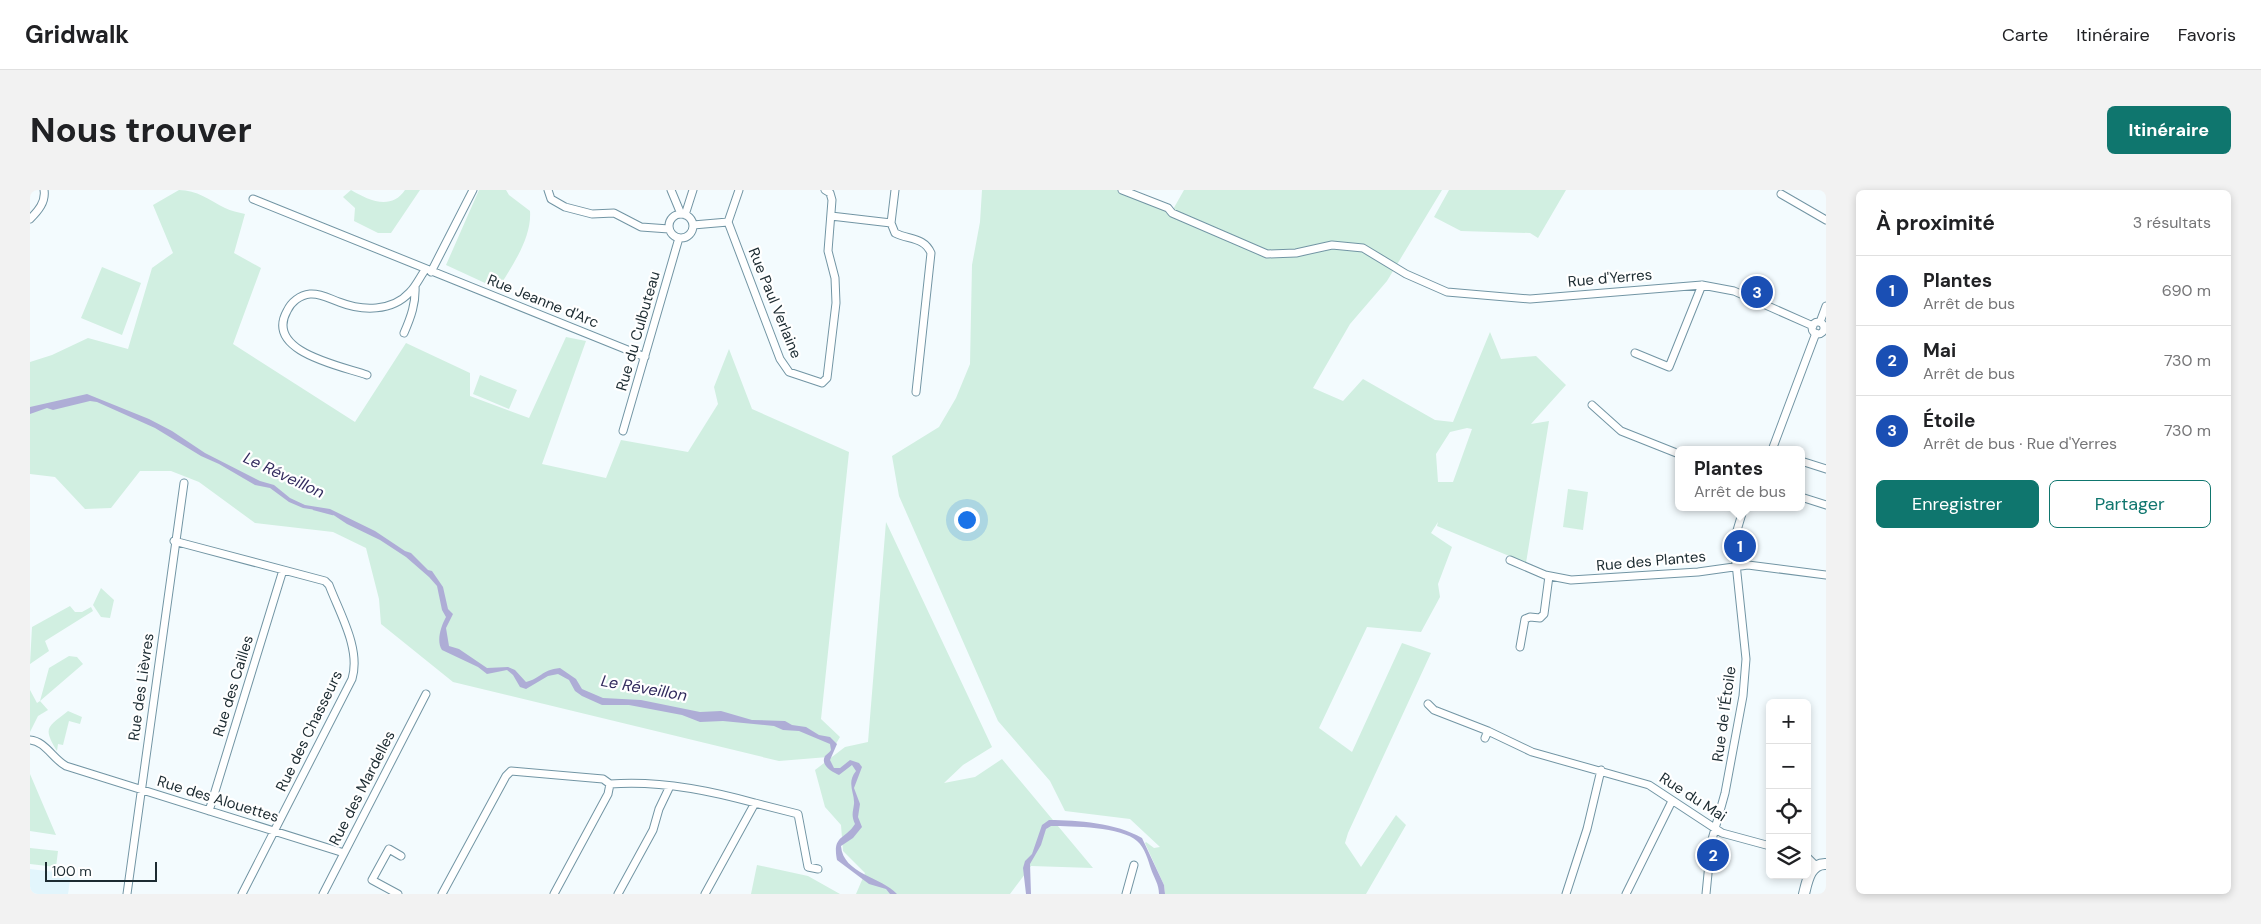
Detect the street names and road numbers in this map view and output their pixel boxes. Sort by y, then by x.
street label: Rue Paul Verlaine [744,245,806,361]
street label: Rue d'Yerres [1567,264,1653,292]
street label: Rue du Culbuteau [611,269,665,393]
street label: Rue Jeanne d'Arc [484,270,602,332]
street label: Rue des Plantes [1595,546,1707,576]
street label: Rue des Lièvres [124,632,158,742]
street label: Rue des Cailles [208,633,258,739]
street label: Rue de l'Étoile [1707,665,1741,763]
street label: Rue des Chasseurs [271,667,347,795]
street label: Rue des Mardelles [324,727,400,849]
street label: Rue du Mai [1656,768,1730,826]
street label: Rue des Alouettes [155,771,281,827]

